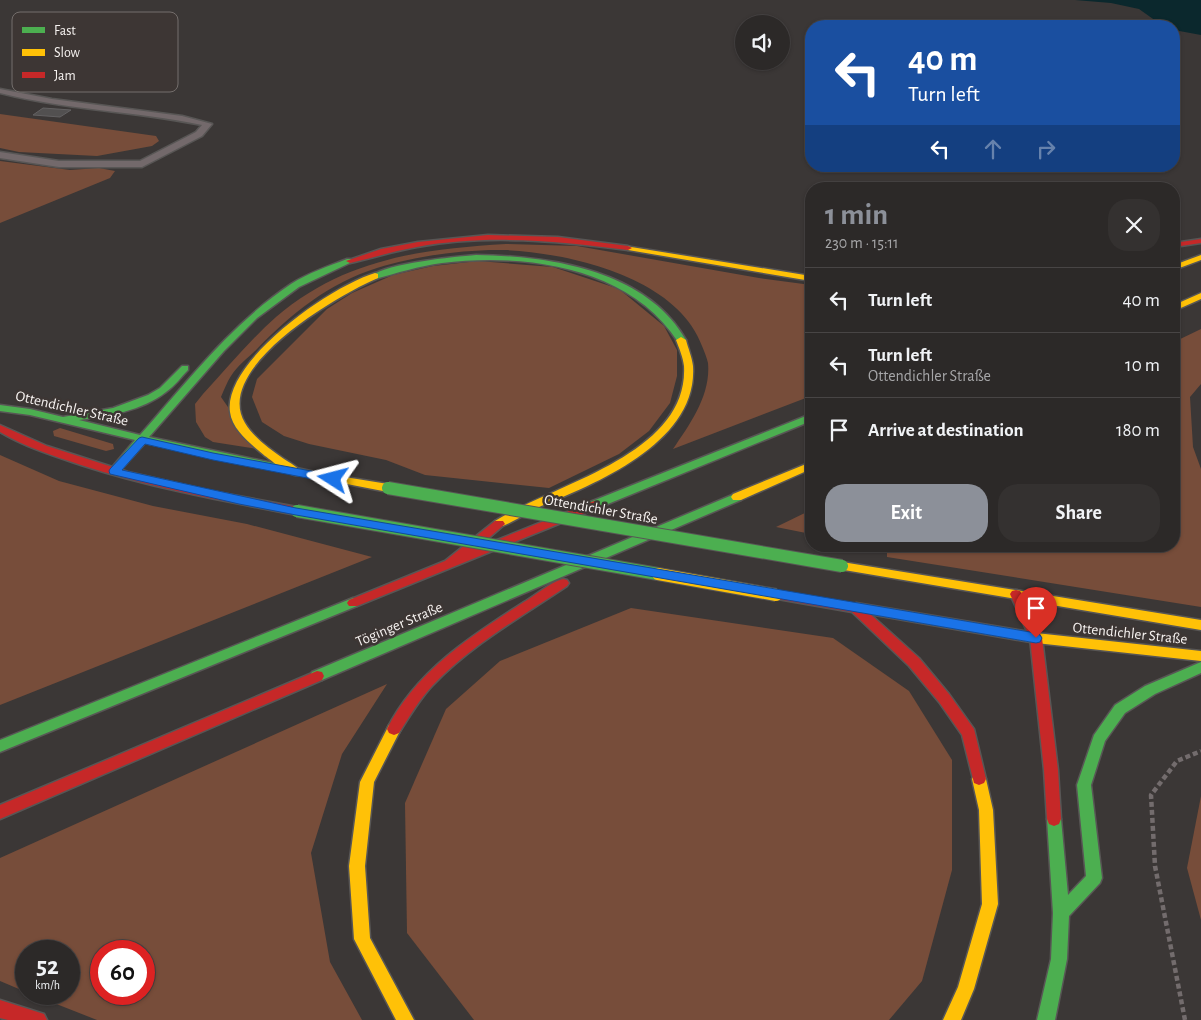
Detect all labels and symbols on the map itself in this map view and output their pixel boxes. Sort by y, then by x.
legend [12,12,178,92]
text: Fast [54,24,76,38]
text: Slow [54,46,81,60]
text: Jam [54,69,76,83]
street label: Ottendichler Straße [14,388,130,429]
position arrow [306,452,358,504]
street label: Ottendichler Straße [543,492,659,527]
pin [1015,587,1057,638]
street label: Töginger Straße [354,599,445,649]
street label: Ottendichler Straße [1072,620,1188,647]
speed limit sign: 60 [90,940,155,1005]

